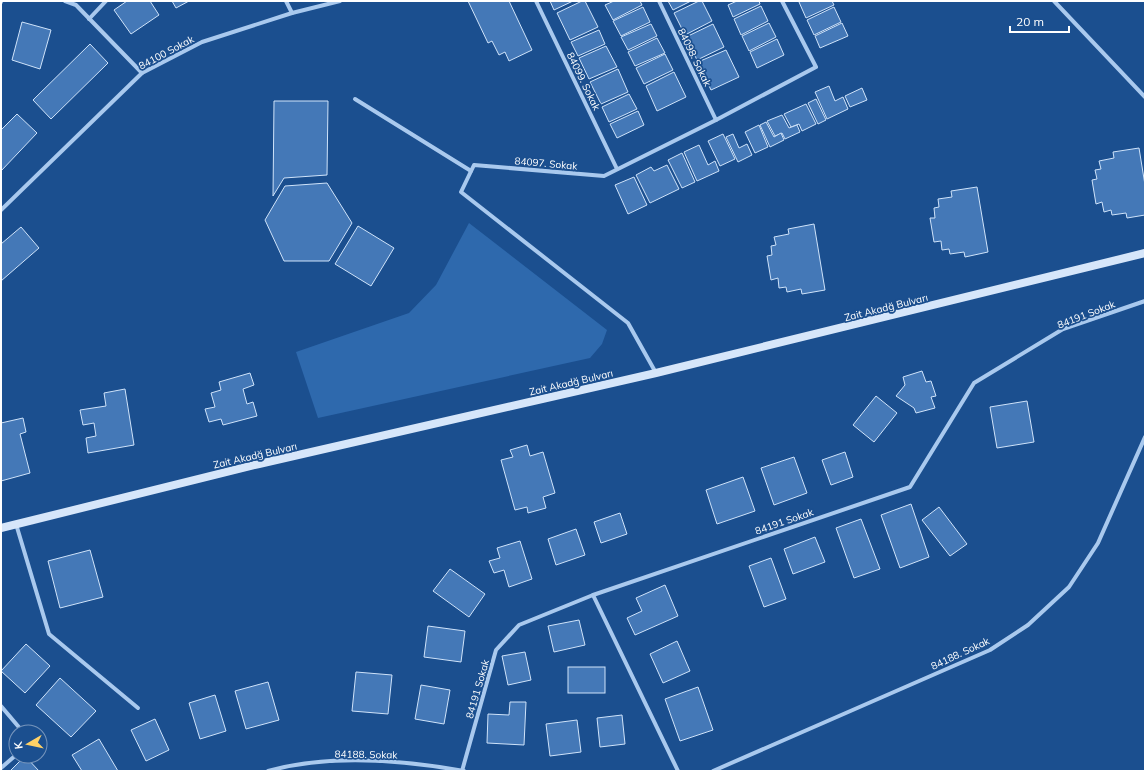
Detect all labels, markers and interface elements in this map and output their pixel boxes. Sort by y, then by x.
scale bar [1010,8,1069,34]
text: 20 m [1016,14,1044,29]
street label: 84098. Sokak [675,26,715,89]
street label: 84100 Sokak [136,32,197,72]
street label: 84099. Sokak [564,50,604,113]
street label: 84097. Sokak [514,154,579,173]
street label: Zait Akadğ Bulvarı [843,291,929,324]
street label: 84191 Sokak [1055,297,1118,331]
street label: Zait Akadğ Bulvarı [528,367,614,398]
street label: Zait Akadğ Bulvarı [212,440,298,471]
street label: 84191 Sokak [753,505,816,538]
street label: 84188. Sokak [929,634,992,673]
street label: 84191 Sokak [463,657,492,720]
north arrow [8,724,48,764]
text: K [11,740,26,750]
street label: 84188. Sokak [334,747,398,762]

